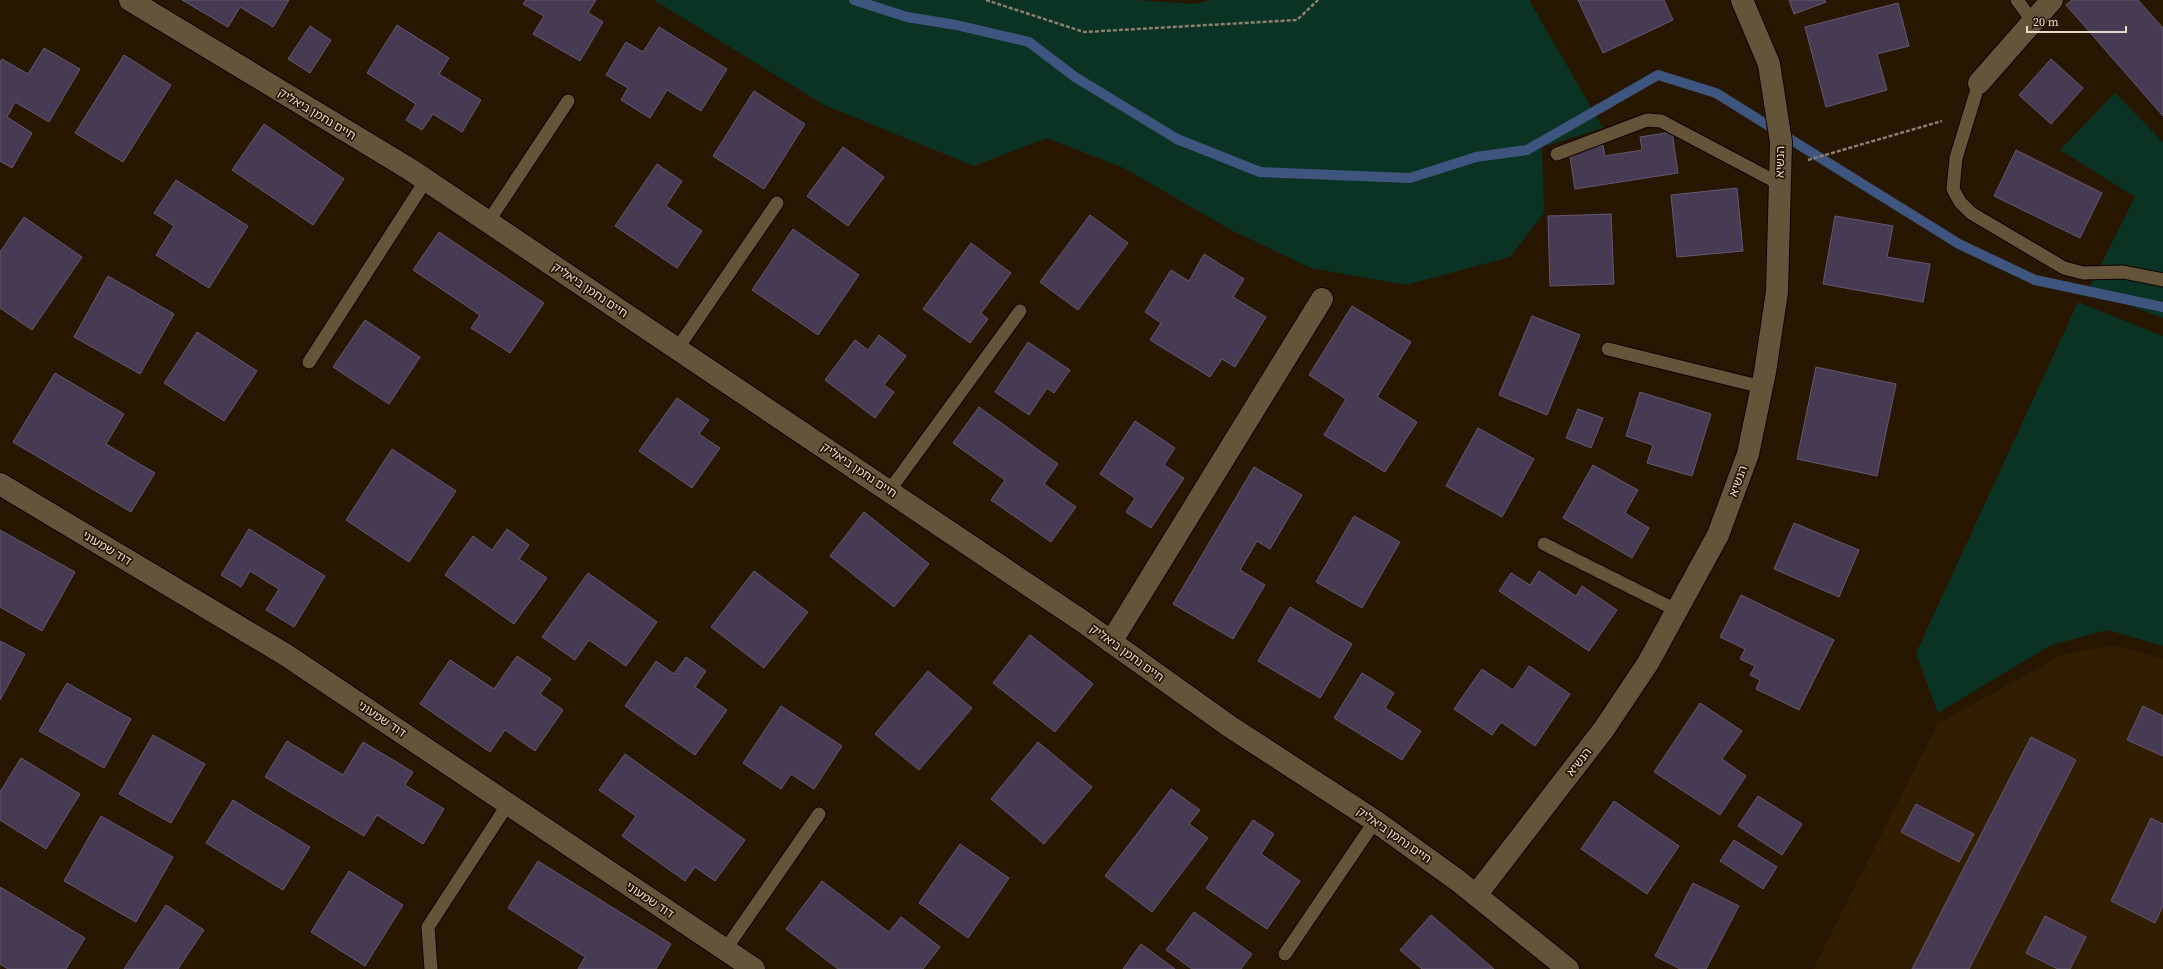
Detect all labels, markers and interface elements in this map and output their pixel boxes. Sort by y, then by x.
scale bar [2027,8,2126,34]
text: 20 m [2033,14,2059,30]
street label: חיים נחמן ביאליק [275,84,359,144]
street label: הנשיא [1772,146,1788,178]
street label: חיים נחמן ביאליק [549,259,631,321]
street label: חיים נחמן ביאליק [818,439,900,501]
street label: הנשיא [1725,463,1751,499]
street label: דוד שמעוני [79,527,135,569]
street label: חיים נחמן ביאליק [1087,621,1167,685]
street label: דוד שמעוני [355,697,410,741]
street label: הנשיא [1563,744,1595,780]
street label: חיים נחמן ביאליק [1353,803,1435,867]
street label: דוד שמעוני [623,878,678,922]

